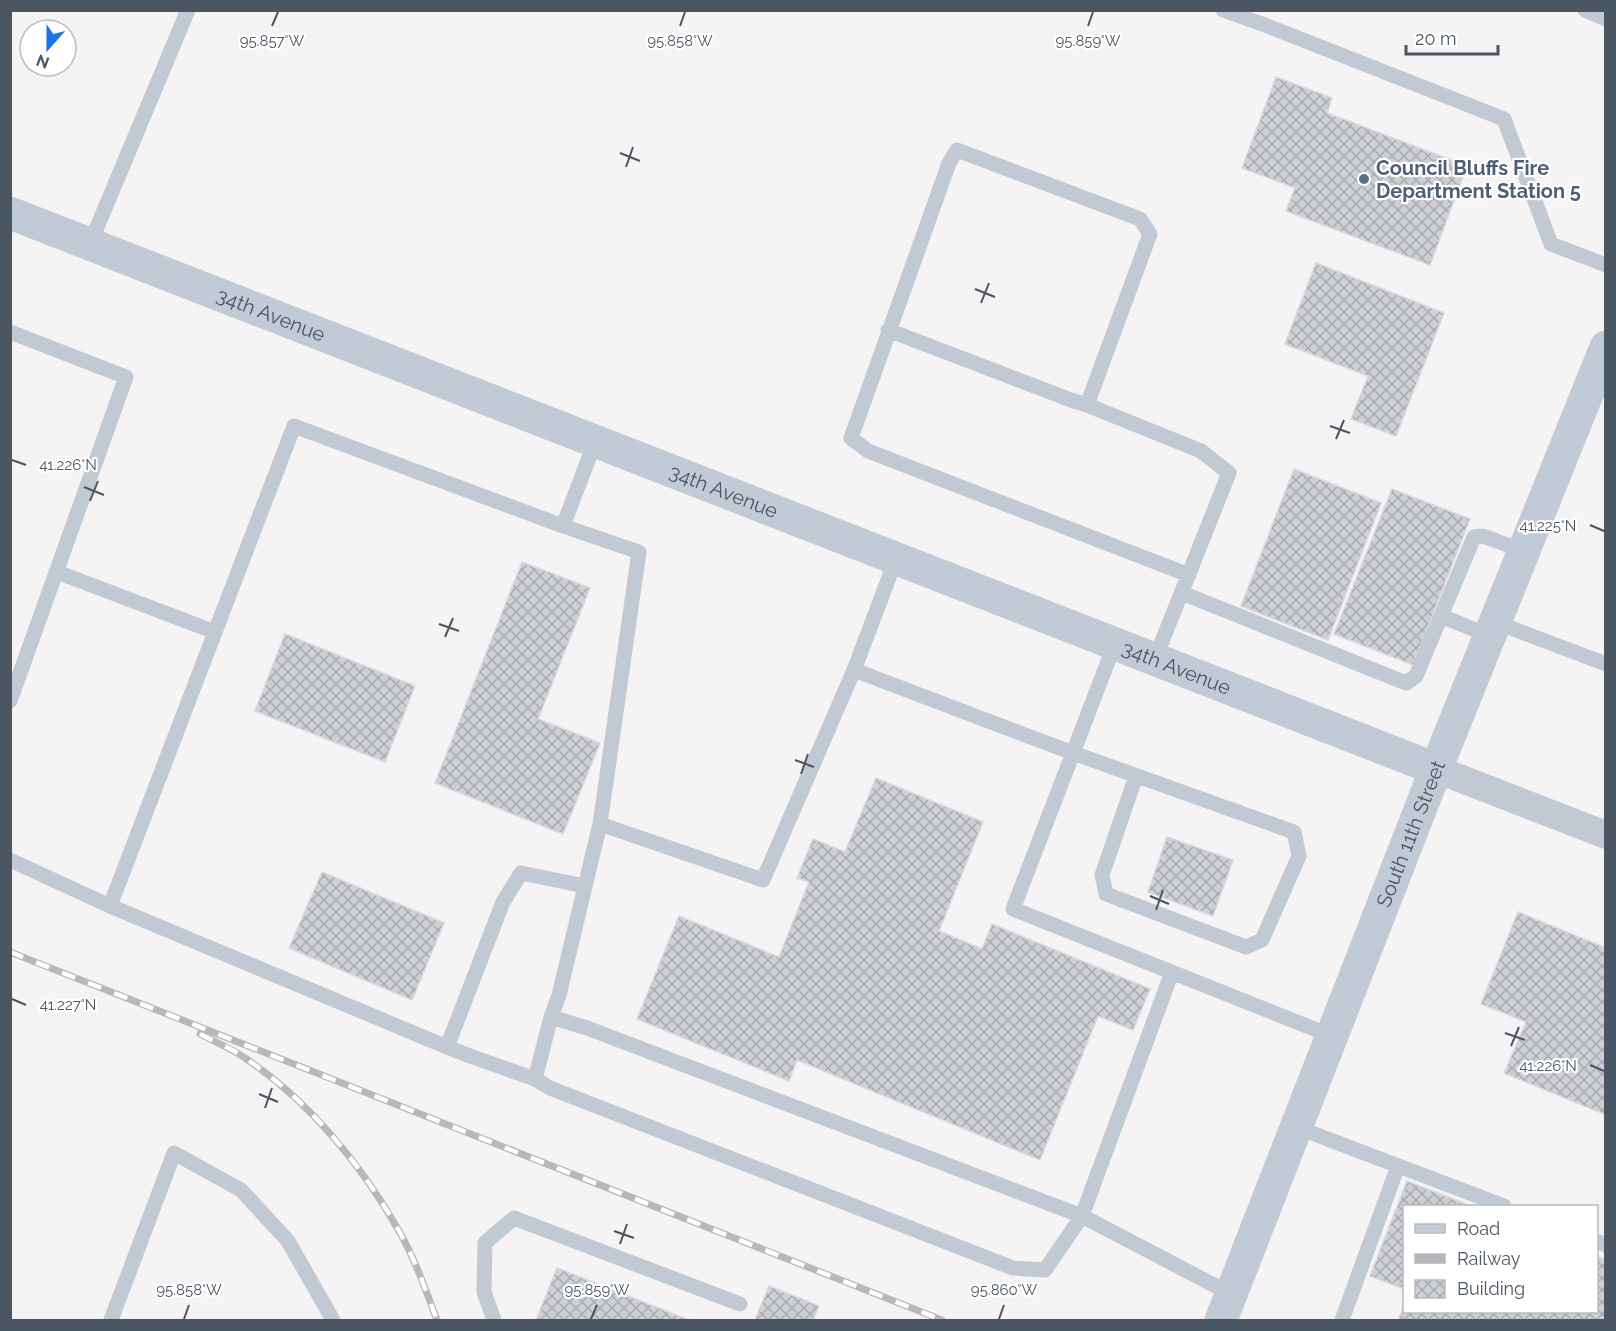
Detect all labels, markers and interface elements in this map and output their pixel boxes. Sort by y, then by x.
north arrow [18,18,78,78]
scale bar [1406,18,1498,56]
text: 20 m [1415,28,1457,49]
text: 95.857°W [240,32,305,50]
text: 95.858°W [647,32,713,50]
text: 95.859°W [1056,32,1121,50]
text: N [34,50,52,73]
place label: Council Bluffs Fire Department Station 5 [1376,156,1581,203]
marker: Council Bluffs Fire Department Station 5 [1357,172,1371,186]
street label: 34th Avenue [213,283,329,347]
text: 41.226°N [39,456,97,474]
street label: 34th Avenue [666,459,782,523]
text: 41.225°N [1520,517,1576,535]
street label: 34th Avenue [1119,636,1235,700]
street label: South 11th Street [1371,757,1450,911]
text: 41.227°N [40,996,96,1014]
text: 41.226°N [1519,1057,1577,1075]
legend [1403,1205,1598,1313]
text: Road [1457,1218,1500,1239]
text: Railway [1457,1248,1521,1269]
text: Building [1457,1278,1525,1299]
text: 95.858°W [156,1281,222,1299]
text: 95.859°W [565,1281,630,1299]
text: 95.860°W [971,1281,1037,1299]

